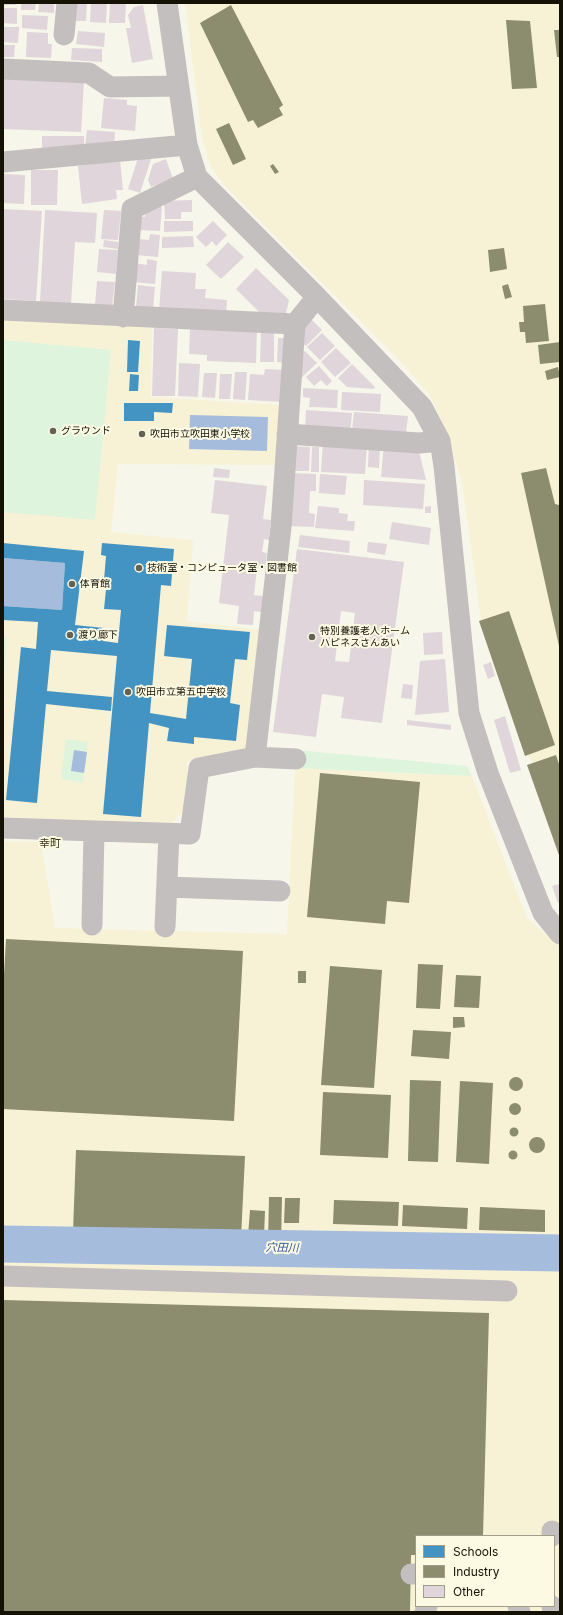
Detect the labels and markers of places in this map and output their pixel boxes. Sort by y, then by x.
place label: グラウンド [61,425,111,437]
marker: グラウンド [48,426,58,436]
place label: 吹田市立吹田東小学校 [150,428,250,440]
marker: 吹田市立吹田東小学校 [137,429,147,439]
place label: 技術室・コンピュータ室・図書館 [147,562,297,574]
marker: 技術室・コンピュータ室・図書館 [134,563,144,573]
place label: 体育館 [80,578,110,590]
marker: 体育館 [67,579,77,589]
place label: 特別養護老人ホーム ハピネスさんあい [320,625,410,648]
place label: 渡り廊下 [78,629,118,641]
marker: 渡り廊下 [65,630,75,640]
marker: 特別養護老人ホーム ハピネスさんあい [307,632,317,642]
place label: 吹田市立第五中学校 [136,686,226,698]
marker: 吹田市立第五中学校 [123,687,133,697]

